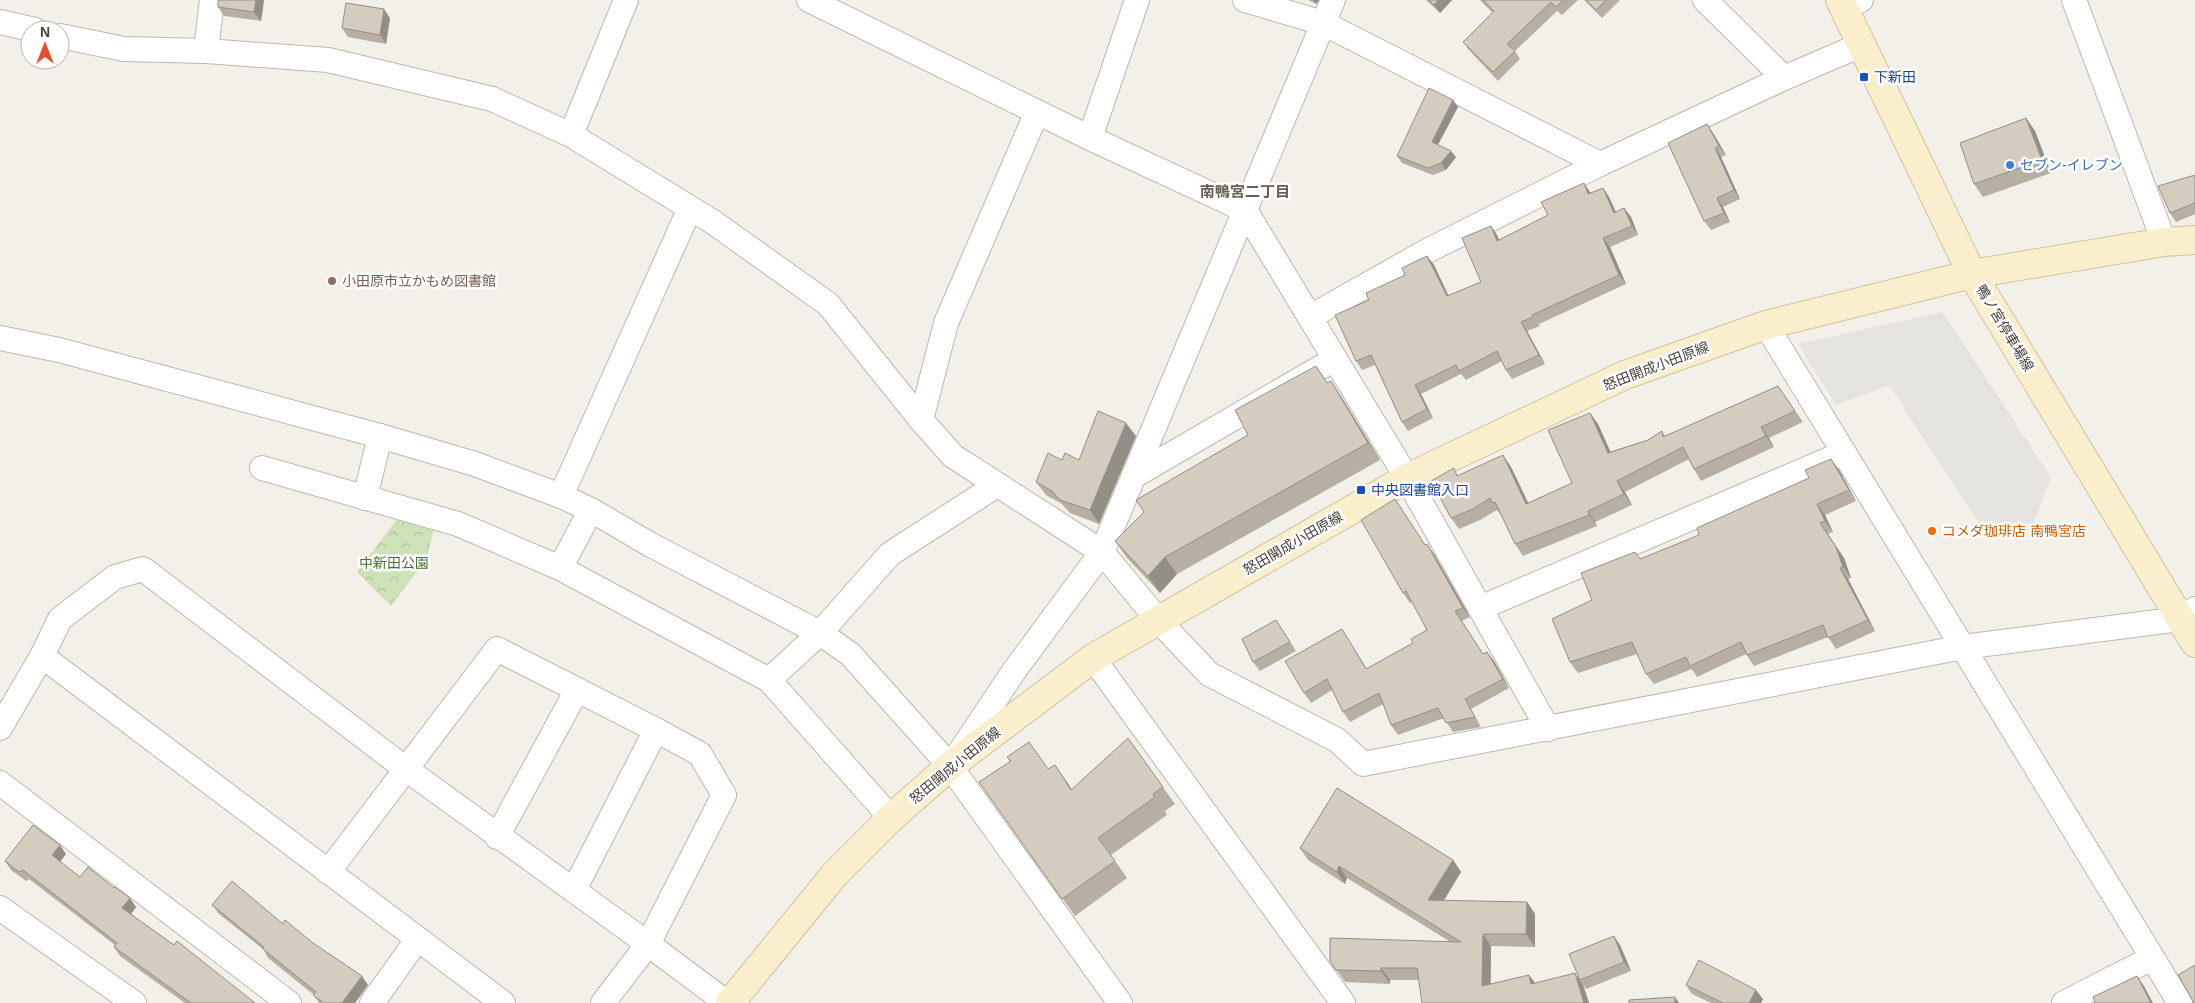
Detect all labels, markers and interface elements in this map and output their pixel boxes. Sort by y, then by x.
north arrow [20,20,70,70]
text: N [40,24,50,40]
place label: 下新田 [1874,69,1916,85]
marker: 下新田 [1858,71,1870,83]
place label: セブン-イレブン [2020,157,2123,173]
marker: セブン-イレブン [2004,159,2016,171]
district label: 南鴨宮二丁目 [1200,183,1290,200]
place label: 小田原市立かもめ図書館 [342,273,496,289]
marker: 小田原市立かもめ図書館 [326,275,338,287]
street label: 鴨ノ宮停車場線 [1973,282,2037,374]
street label: 怒田開成小田原線 [1601,338,1711,394]
place label: 中央図書館入口 [1371,482,1469,498]
marker: 中央図書館入口 [1355,484,1367,496]
street label: 怒田開成小田原線 [1241,508,1345,578]
place label: コメダ珈琲店 南鴨宮店 [1942,523,2086,539]
marker: コメダ珈琲店 南鴨宮店 [1926,525,1938,537]
park label: 中新田公園 [359,555,429,571]
street label: 怒田開成小田原線 [906,724,1004,806]

